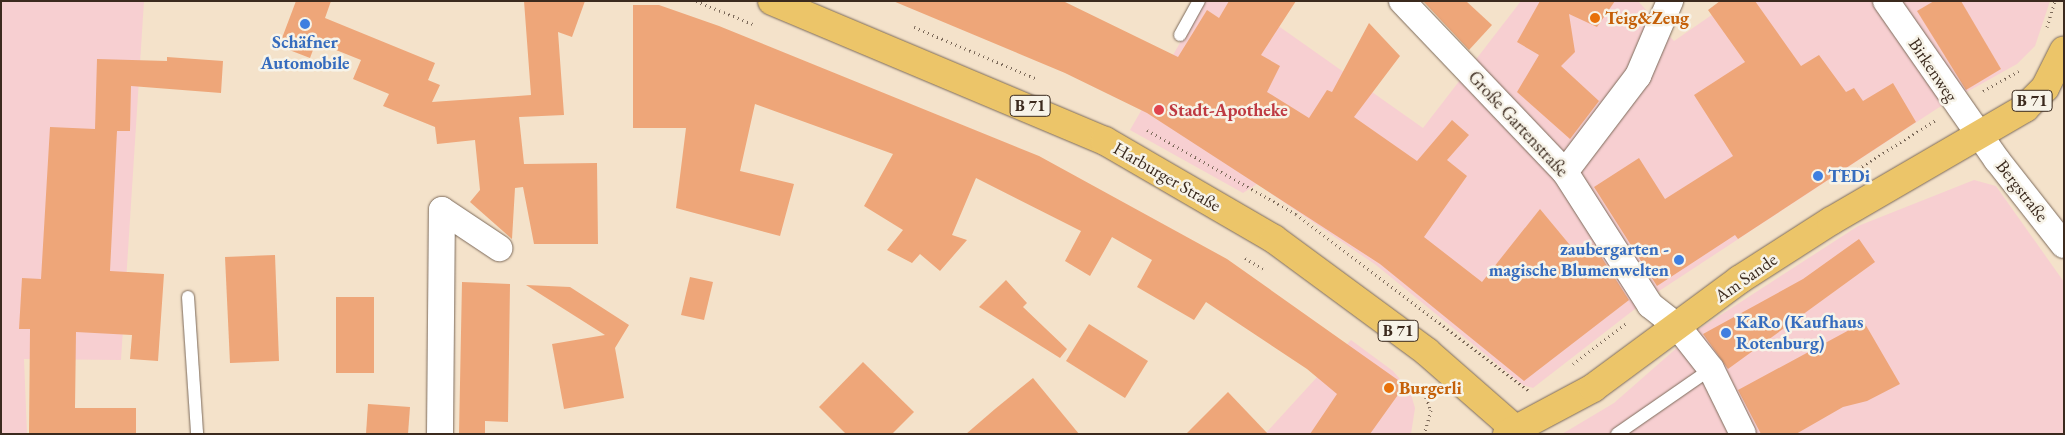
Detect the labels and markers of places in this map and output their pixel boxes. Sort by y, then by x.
place label: Teig&Zeug [1605,7,1689,29]
marker: Teig&Zeug [1589,12,1601,24]
marker: Schäfner Automobile [299,18,311,30]
place label: Schäfner Automobile [260,32,350,74]
place label: Stadt-Apotheke [1169,99,1288,121]
marker: Stadt-Apotheke [1153,104,1165,116]
place label: TEDi [1828,165,1870,187]
marker: TEDi [1812,170,1824,182]
place label: zaubergarten - magische Blumenwelten [1489,239,1669,282]
marker: zaubergarten - magische Blumenwelten [1673,254,1685,266]
place label: KaRo (Kaufhaus Rotenburg) [1736,312,1863,354]
marker: KaRo (Kaufhaus Rotenburg) [1720,327,1732,339]
place label: Burgerli [1399,377,1462,399]
marker: Burgerli [1383,382,1395,394]

